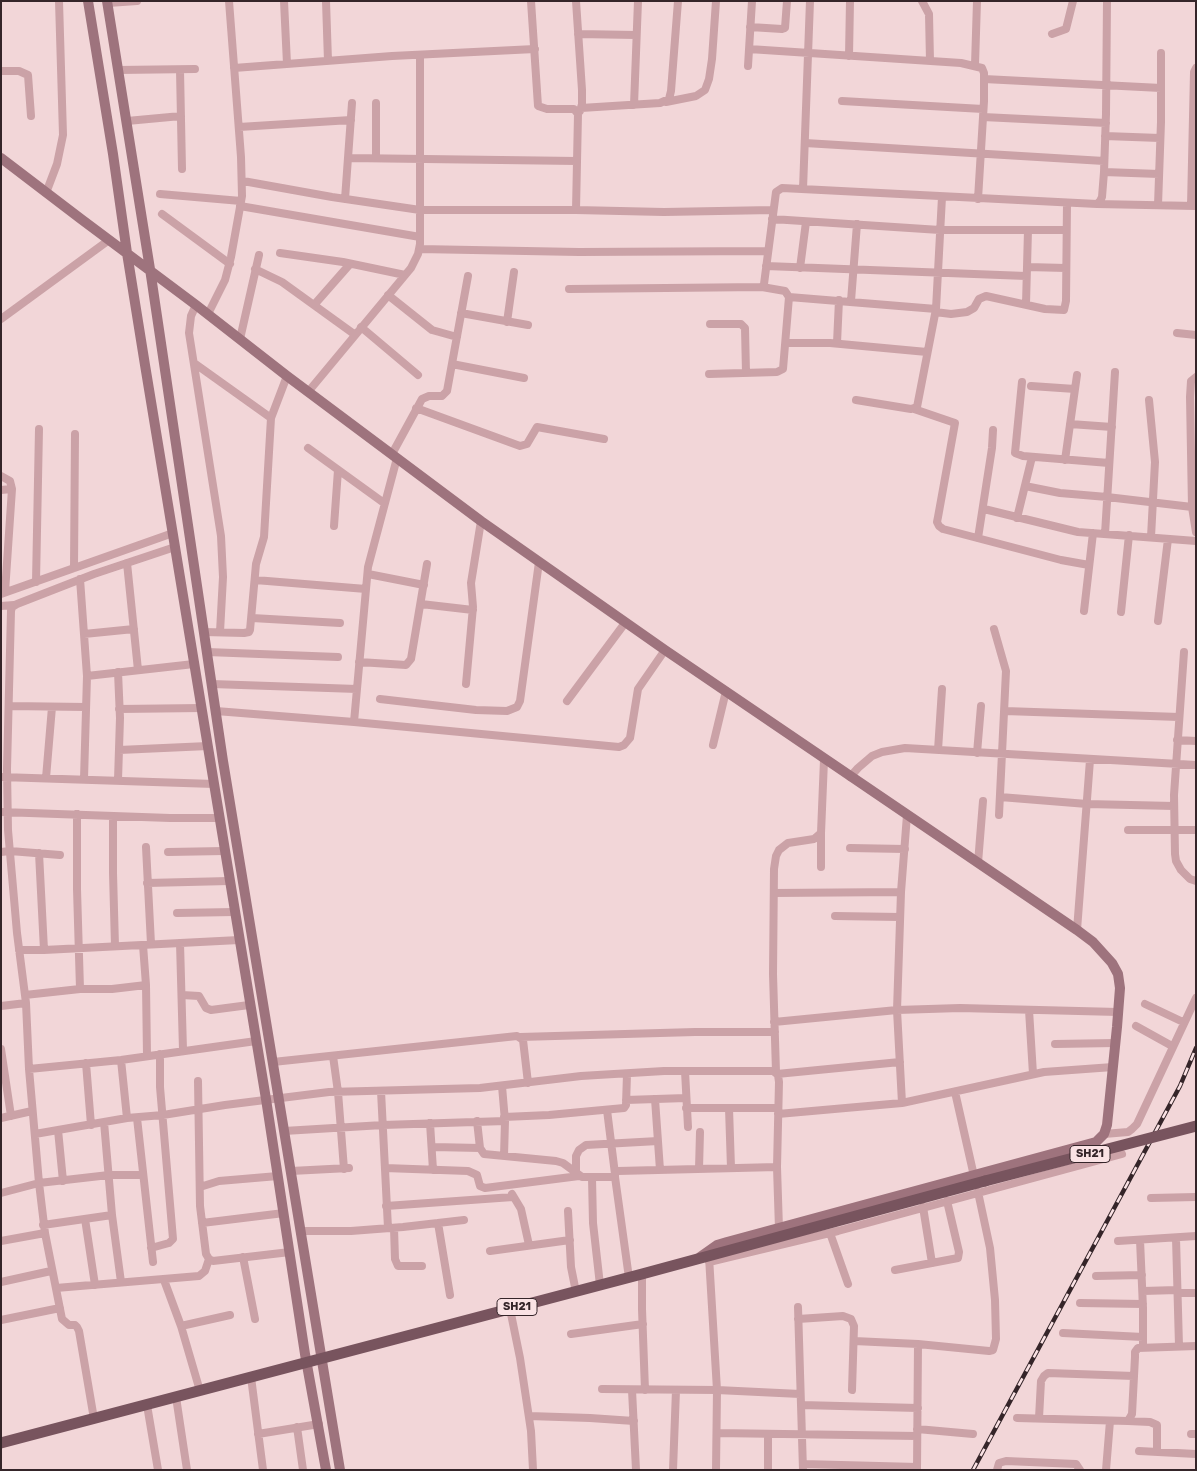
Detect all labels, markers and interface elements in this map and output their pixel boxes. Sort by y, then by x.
road number: SH21 [1070,1146,1110,1162]
road number: SH21 [497,1298,537,1315]

